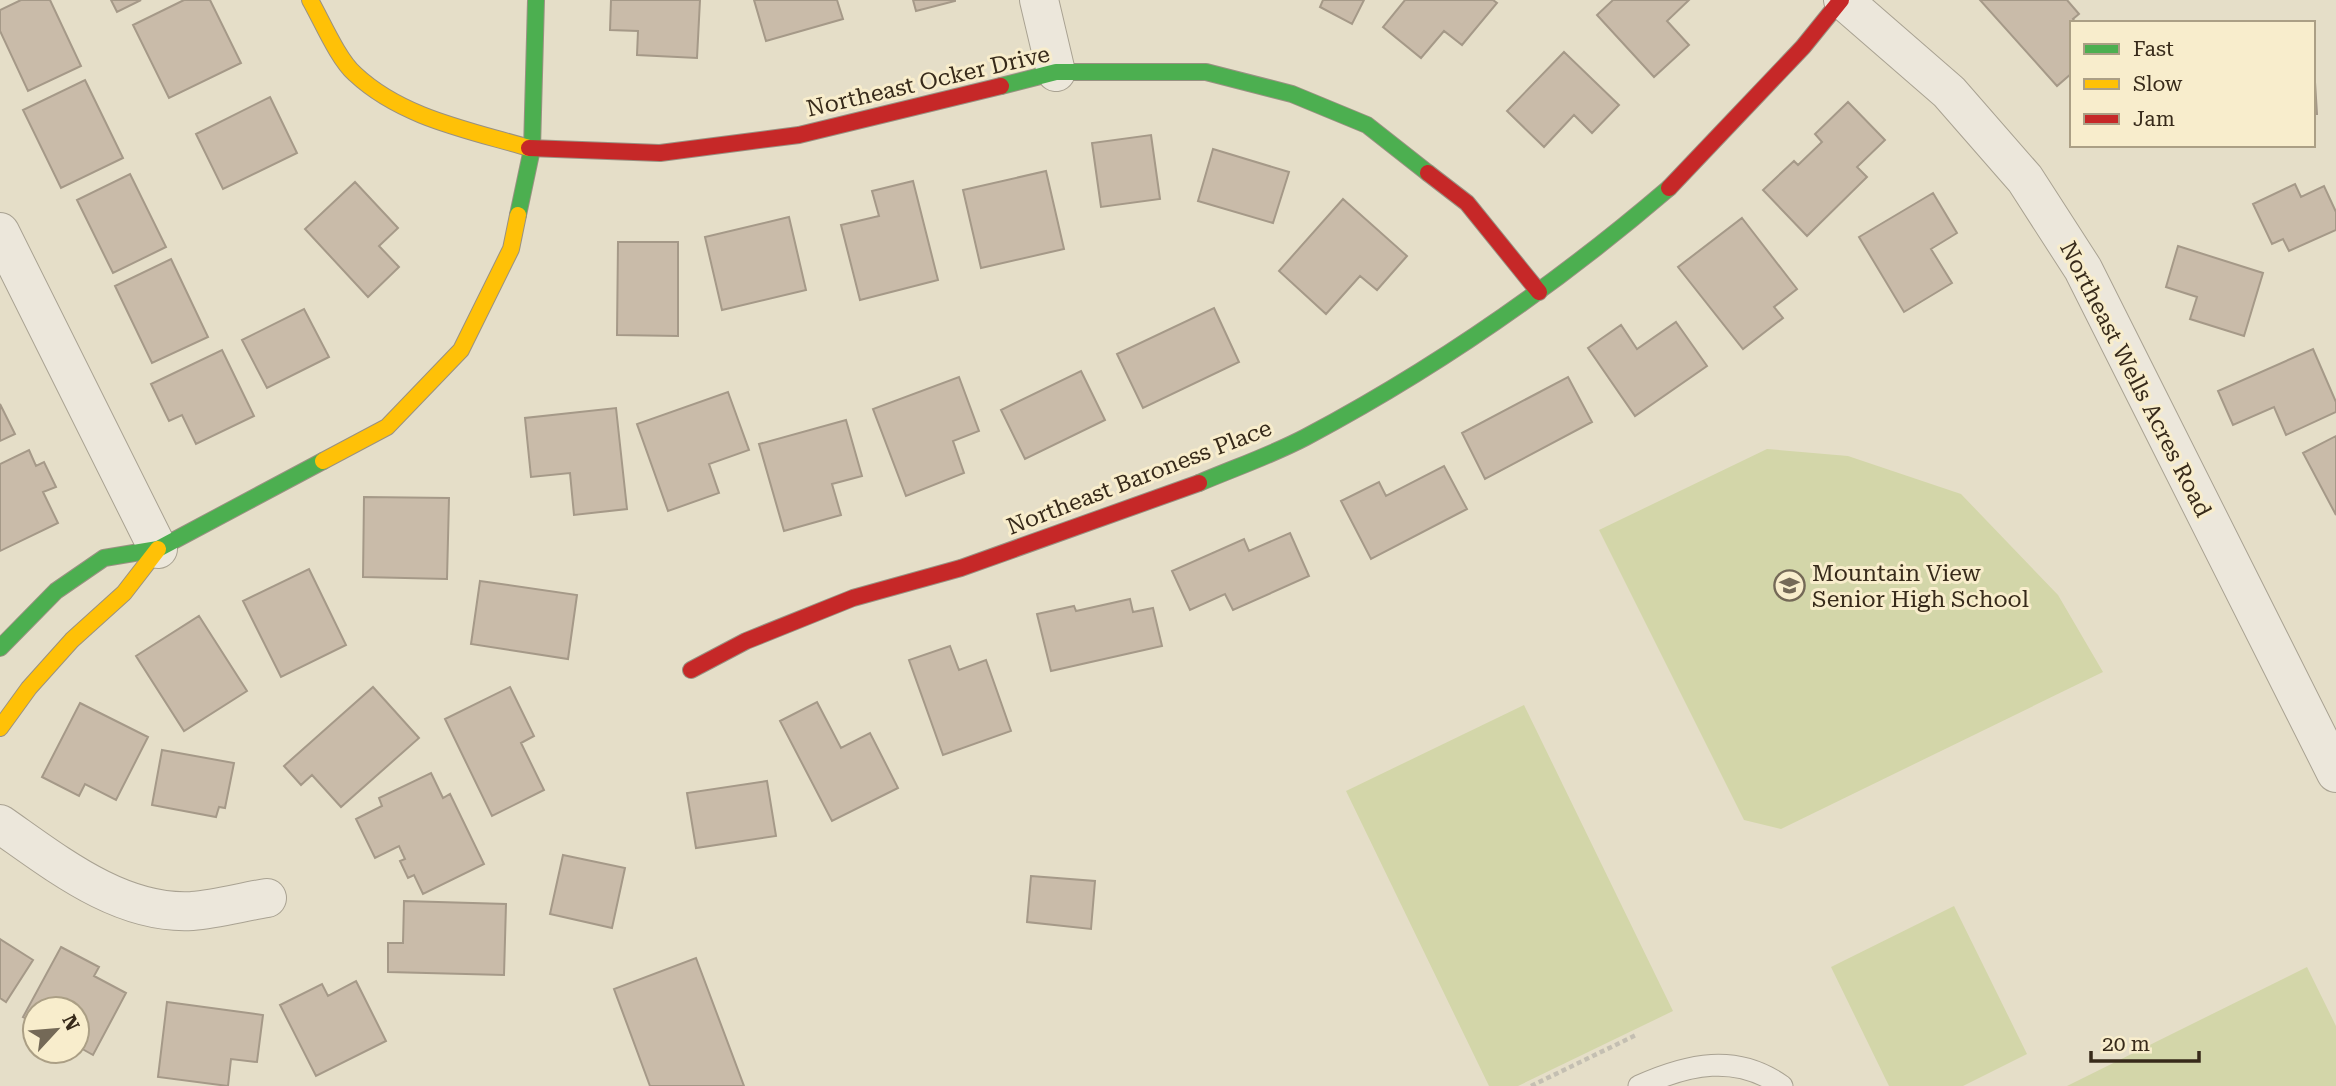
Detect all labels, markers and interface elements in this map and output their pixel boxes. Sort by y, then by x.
legend [2070,21,2315,147]
text: Fast [2133,37,2174,61]
street label: Northeast Ocker Drive [804,40,1052,123]
text: Slow [2133,72,2183,96]
text: Jam [2133,107,2175,131]
street label: Northeast Wells Acres Road [2054,237,2217,522]
street label: Northeast Baroness Place [1003,414,1275,540]
place label: Mountain View Senior High School [1812,560,2029,613]
school or university icon: Mountain View Senior High School [1772,569,1806,603]
north arrow [21,995,91,1065]
text: N [57,1011,85,1035]
scale bar [2091,1020,2200,1064]
text: 20 m [2102,1032,2150,1056]

